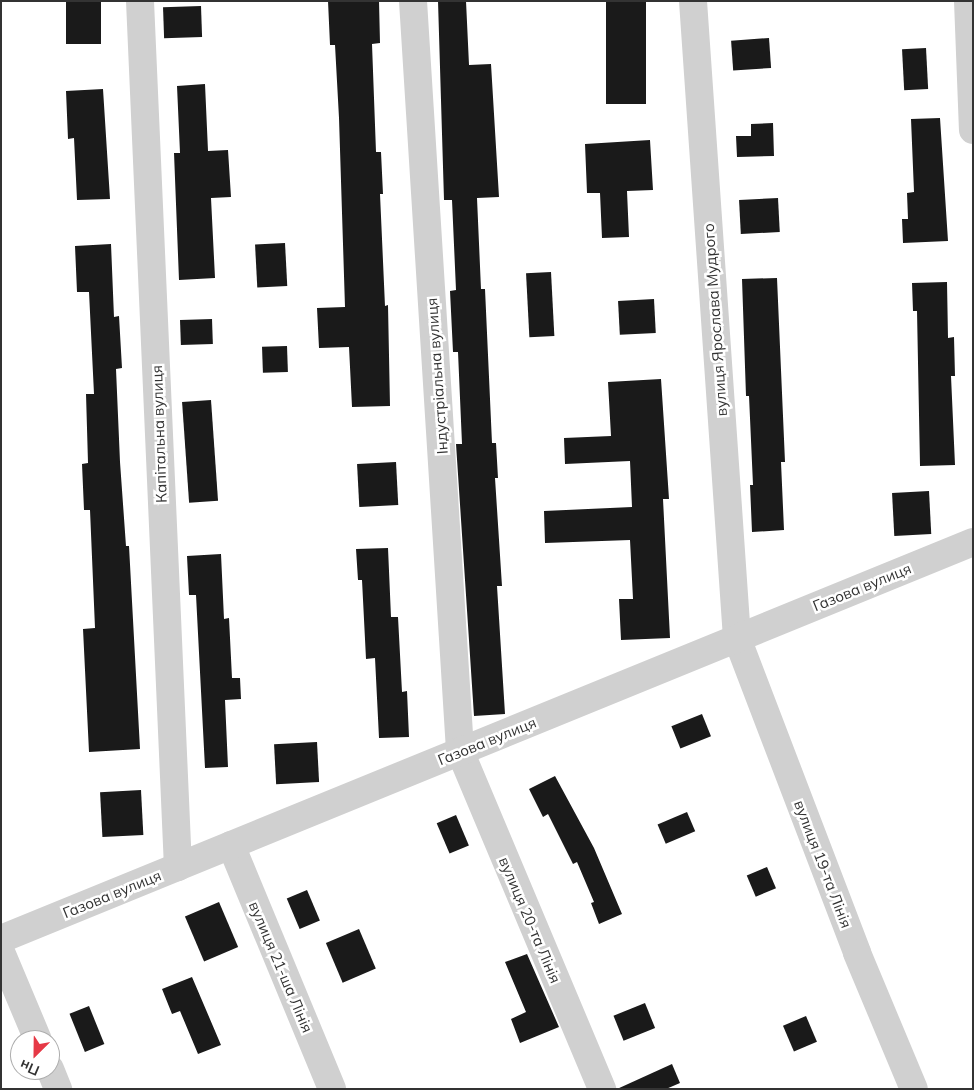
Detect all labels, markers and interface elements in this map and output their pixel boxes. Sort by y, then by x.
street label: вулиця Ярослава Мудрого [699,223,731,417]
street label: Індустріальна вулиця [423,297,451,455]
street label: Капітальна вулиця [148,365,170,503]
street label: Газова вулиця [810,559,914,615]
street label: Газова вулиця [435,713,539,769]
street label: вулиця 19-та Лінія [790,798,856,930]
street label: вулиця 20-та Лінія [495,854,565,986]
street label: Газова вулиця [60,866,164,922]
street label: вулиця 21-ша Лінія [245,899,317,1035]
north arrow [10,1030,60,1080]
text: Пн [17,1056,42,1080]

